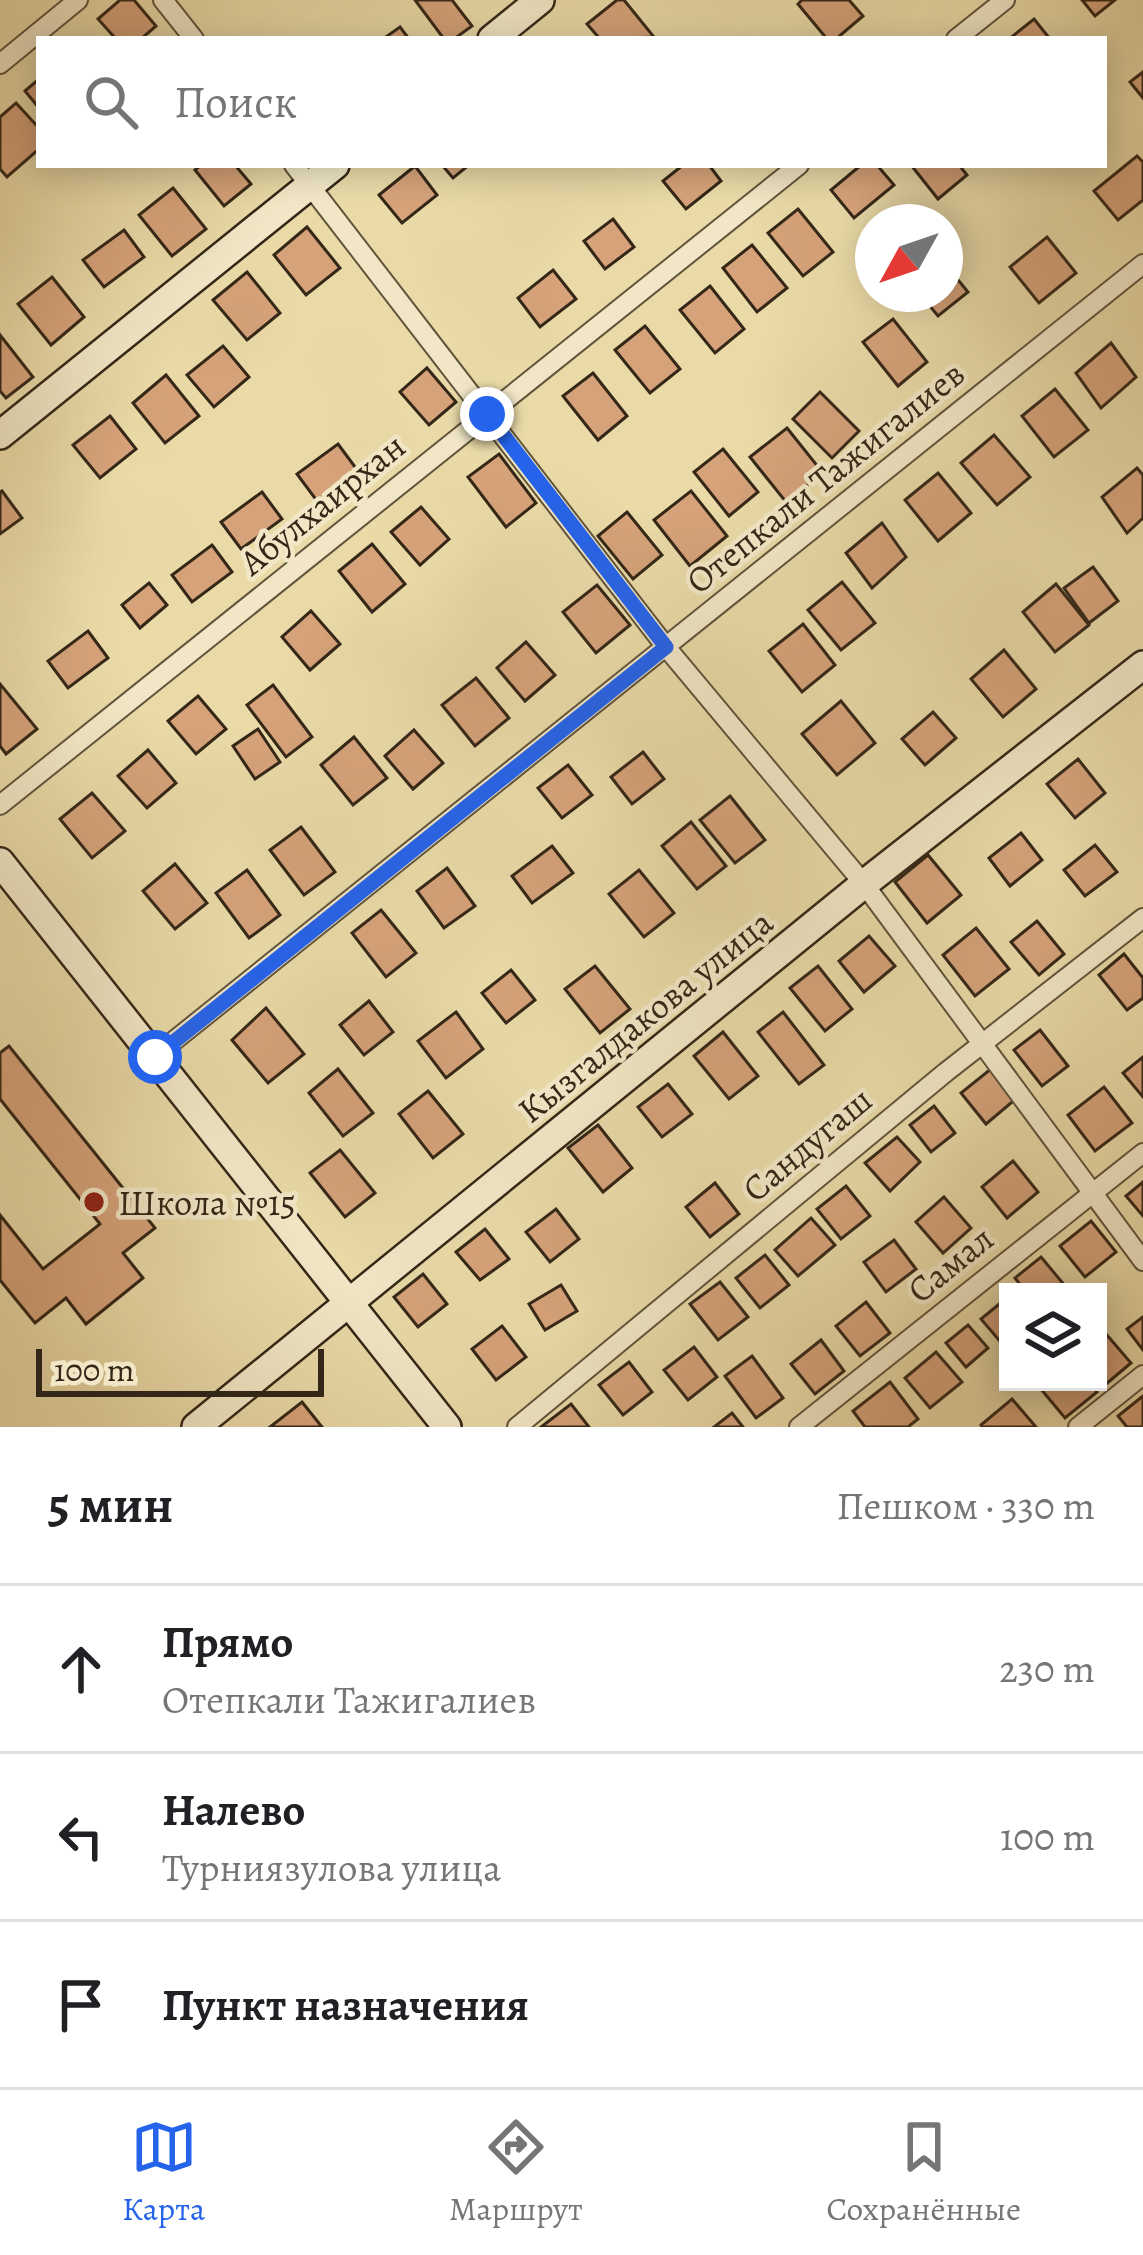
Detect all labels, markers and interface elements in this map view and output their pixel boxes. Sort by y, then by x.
search box [36,36,1107,168]
icon: search [78,69,144,135]
text: Поиск [174,71,297,133]
north arrow [855,204,963,312]
street label: Отепкали Тажигалиев [675,349,975,605]
route end [460,387,514,441]
street label: Абулхаирхан [228,422,415,587]
street label: Кызгалдакова улица [507,898,783,1134]
route start [128,1030,182,1084]
street label: Сандугаш [732,1075,882,1213]
place label: Школа №15 [118,1178,296,1227]
marker: Школа №15 [81,1189,107,1215]
street label: Самал [897,1214,1003,1314]
map controls [999,1283,1107,1391]
button: layers [999,1283,1107,1391]
scale bar [36,1343,324,1396]
text: 100 m [54,1347,134,1392]
text: 5 мин [48,1470,173,1540]
text: Пешком · 330 m [837,1479,1095,1532]
text: Прямо [162,1611,293,1673]
icon: ahead [48,1636,114,1702]
text: 230 m [999,1642,1095,1695]
text: Отепкали Тажигалиев [162,1673,536,1726]
text: Налево [162,1779,305,1841]
icon: left [48,1804,114,1870]
text: 100 m [1000,1810,1095,1863]
text: Турниязулова улица [162,1841,501,1894]
icon: arrive [48,1972,114,2038]
text: Пункт назначения [162,1974,529,2036]
tab: Карта [122,2114,205,2231]
tab: Маршрут [449,2114,583,2231]
tab: Сохранённые [826,2114,1021,2231]

